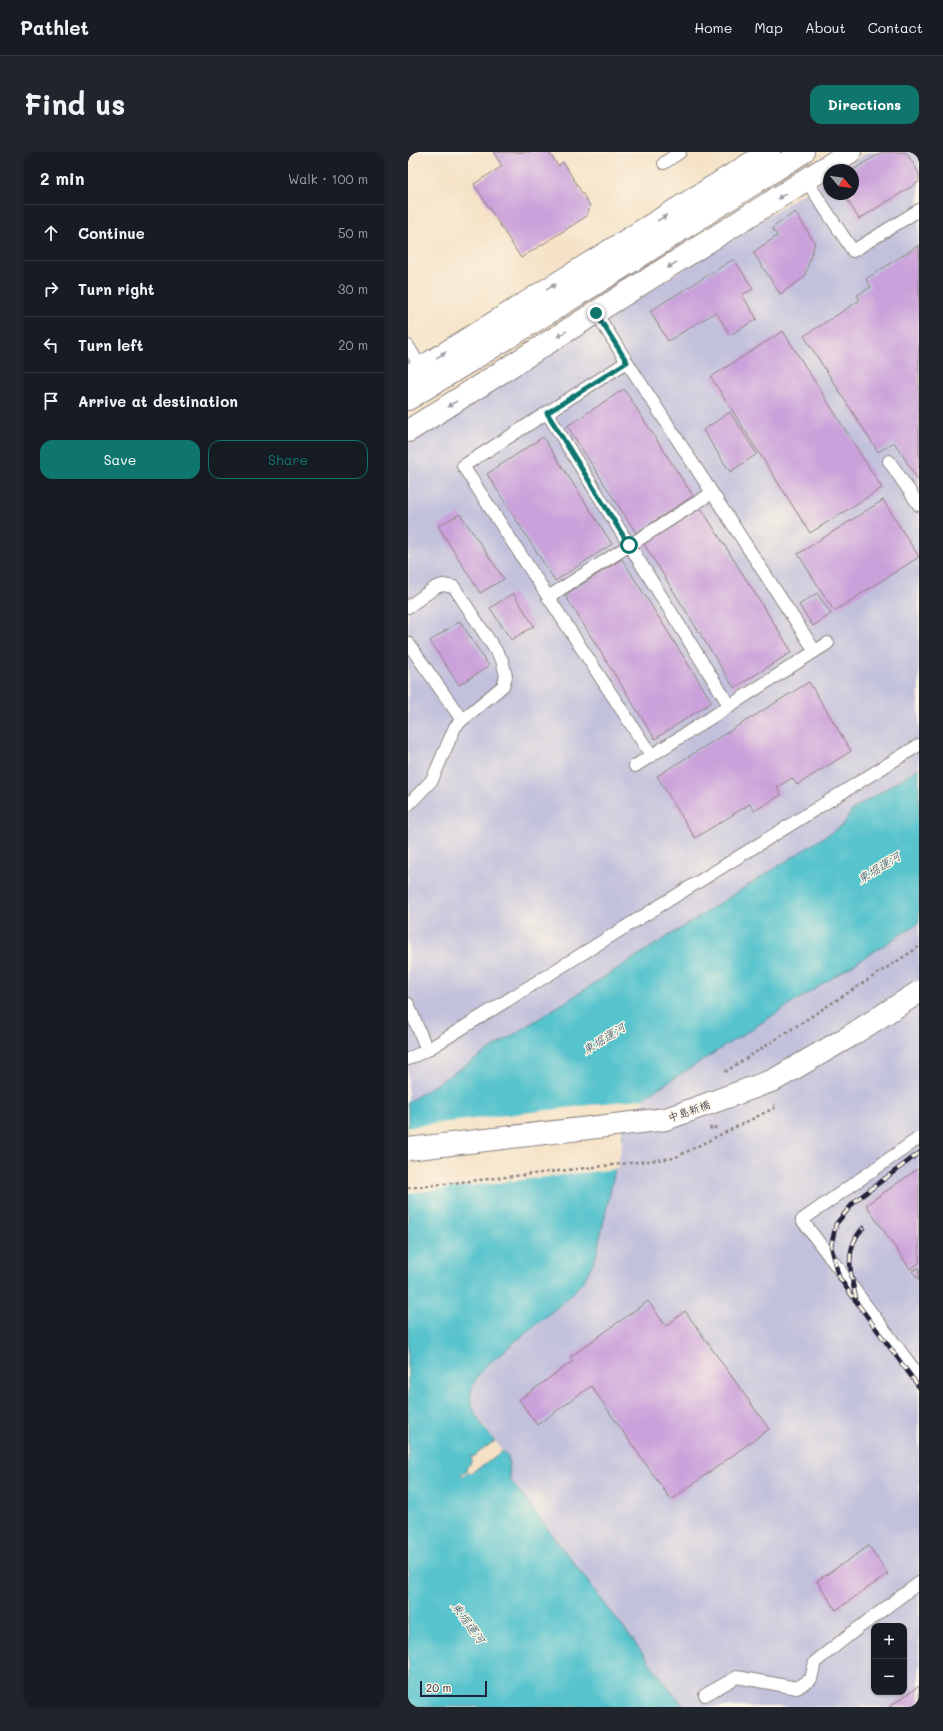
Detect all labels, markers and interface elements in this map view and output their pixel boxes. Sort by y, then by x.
text: Pathlet [20,15,89,40]
text: Home [694,18,732,37]
text: Map [754,18,783,37]
text: About [805,18,846,37]
text: Contact [868,18,923,37]
button: Directions [810,85,919,124]
text: Find us [24,86,125,122]
north arrow [823,164,859,200]
text: 2 min [40,167,85,189]
text: Walk · 100 m [288,170,368,187]
one-way arrow [776,192,788,199]
one-way arrow [656,215,668,222]
icon: ahead [40,222,62,244]
text: Continue [78,223,145,243]
text: 50 m [338,224,368,241]
one-way arrow [667,261,677,269]
icon: right [40,278,62,300]
text: Turn right [78,279,155,299]
text: 30 m [338,280,368,297]
one-way arrow [546,283,556,291]
route end [587,304,605,322]
one-way arrow [556,331,568,338]
icon: left [40,334,62,356]
text: Turn left [78,335,143,355]
text: 20 m [338,336,368,353]
one-way arrow [435,352,447,359]
icon: arrive [40,390,62,412]
text: Arrive at destination [78,391,238,411]
one-way arrow [446,400,458,407]
button: Save [40,440,200,479]
button: Share [208,440,368,479]
route start [620,536,638,554]
water label: 東堀運河 [854,847,905,887]
water label: 東堀運河 [579,1018,630,1058]
street label: 中島新橋 [666,1096,712,1125]
water label: 東堀運河 [448,1598,491,1648]
map controls [871,1623,907,1695]
button: + [871,1623,907,1659]
button: − [871,1659,907,1695]
scale bar [420,1679,487,1698]
text: 20 m [426,1680,451,1695]

